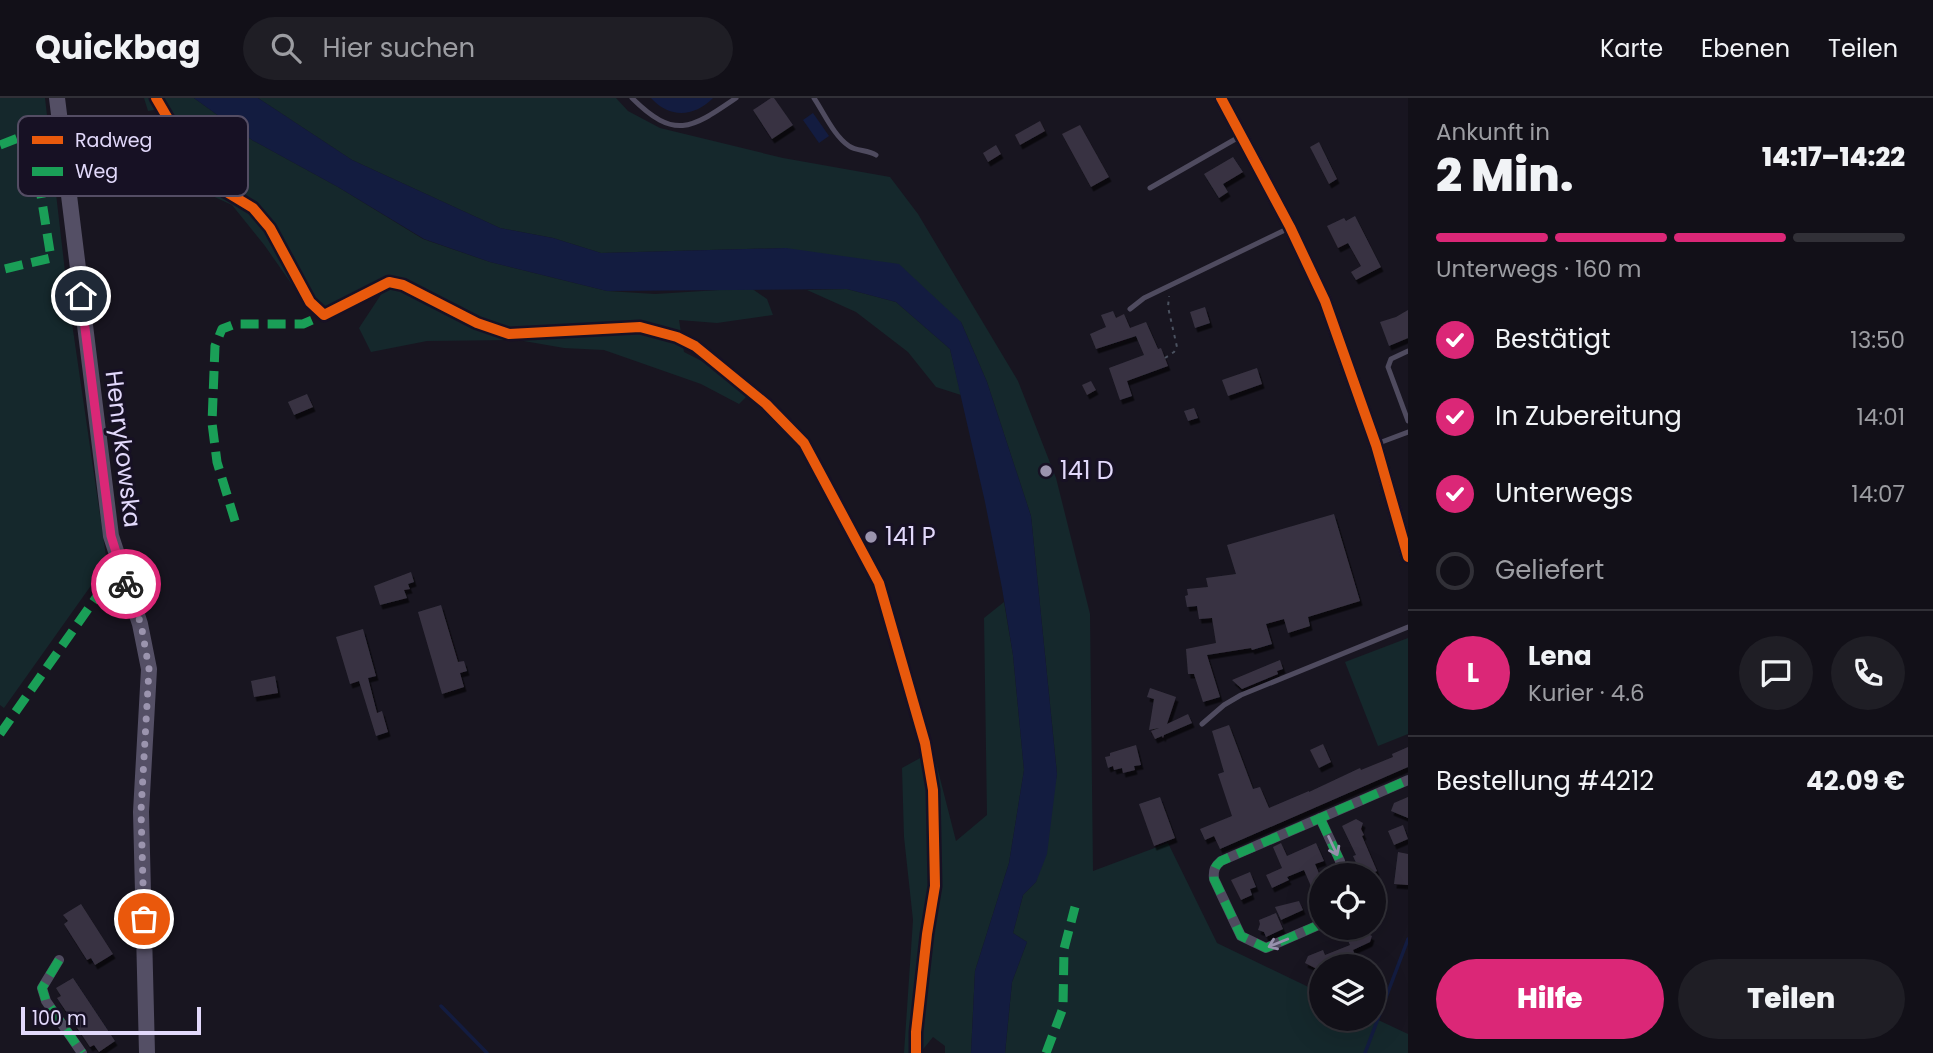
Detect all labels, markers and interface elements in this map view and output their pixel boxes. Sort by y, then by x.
search box [243,17,733,80]
text: Quickbag [35,24,201,71]
icon: search [267,29,305,67]
text: Hier suchen [323,30,475,66]
text: Karte [1600,32,1663,65]
text: Ebenen [1701,32,1790,65]
text: Teilen [1828,32,1898,65]
legend [18,116,248,196]
text: Ankunft in [1436,116,1550,148]
text: Radweg [75,127,152,154]
text: 14:17–14:22 [1762,139,1905,175]
text: 2 Min. [1436,143,1574,207]
text: Weg [75,158,118,185]
text: Unterwegs · 160 m [1436,253,1642,285]
pin [51,266,111,326]
icon: home [62,277,100,315]
icon: check [1436,321,1474,359]
text: Bestätigt [1495,321,1611,357]
text: 13:50 [1850,324,1905,356]
street label: Henrykowska [98,369,149,529]
icon: check [1436,398,1474,436]
text: In Zubereitung [1495,398,1682,434]
text: 14:01 [1856,401,1905,433]
place label: 141 D [1060,454,1114,487]
marker: 141 D [1038,463,1054,479]
icon: check [1436,475,1474,513]
text: Unterwegs [1495,475,1633,511]
text: 14:07 [1851,478,1905,510]
place label: 141 P [885,520,936,553]
marker: 141 P [863,529,879,545]
courier [91,549,161,619]
text: Geliefert [1495,552,1604,588]
icon: bike [107,565,145,603]
button: chat [1739,636,1813,710]
button: phone [1831,636,1905,710]
text: Lena [1528,638,1592,674]
text: L [1467,655,1479,691]
text: Kurier · 4.6 [1528,677,1645,709]
text: Bestellung #4212 [1436,763,1654,799]
text: 42.09 € [1806,763,1905,799]
one-way arrow [1327,835,1340,856]
map controls [1309,863,1386,1031]
button: locate [1309,863,1386,940]
pin [114,889,174,949]
icon: bag [125,900,163,938]
one-way arrow [1268,937,1290,950]
button: layers [1309,954,1386,1031]
button: Hilfe [1436,959,1664,1039]
button: Teilen [1678,959,1905,1039]
scale bar [21,1004,201,1036]
text: 100 m [32,1005,87,1032]

